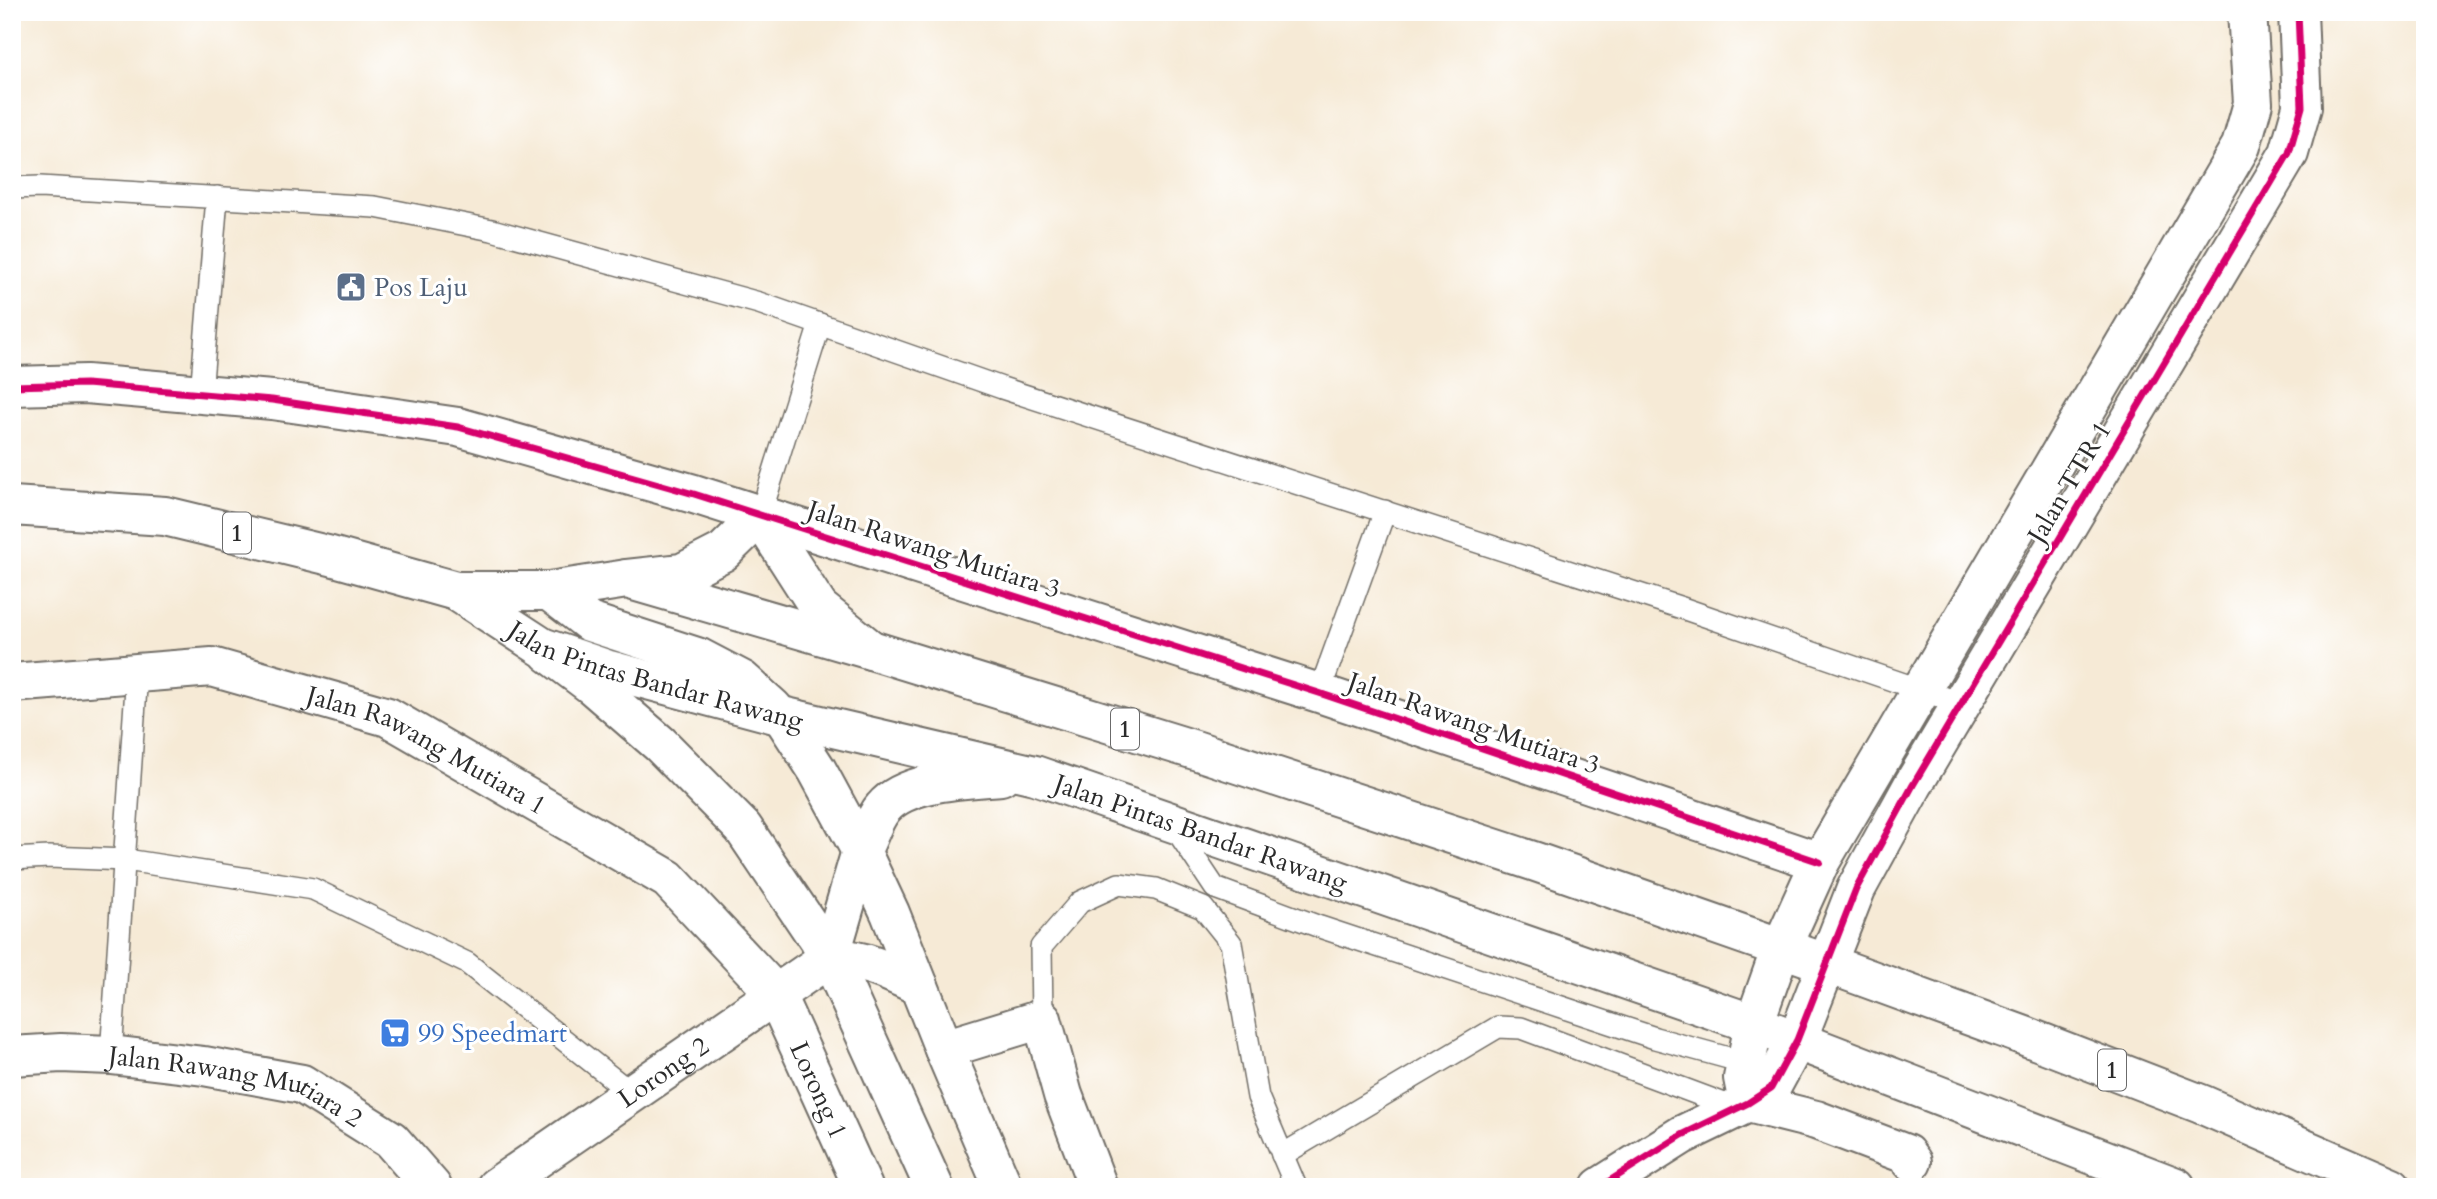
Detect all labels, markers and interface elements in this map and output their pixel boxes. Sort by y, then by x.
public building icon: Pos Laju [334,270,368,304]
place label: Pos Laju [374,270,468,305]
street label: Jalan TTR 1 [2017,415,2119,553]
street label: Jalan Rawang Mutiara 3 [799,491,1065,607]
road number: 1 [223,512,251,554]
street label: Jalan Pintas Bandar Rawang [498,610,807,739]
street label: Jalan Rawang Mutiara 3 [1340,663,1604,783]
street label: Jalan Rawang Mutiara 1 [299,677,553,823]
road number: 1 [1111,708,1139,750]
street label: Jalan Pintas Bandar Rawang [1046,765,1353,900]
supermarket icon: 99 Speedmart [378,1016,412,1050]
place label: 99 Speedmart [418,1016,567,1051]
street label: Lorong 2 [611,1029,716,1116]
street label: Lorong 1 [781,1036,856,1144]
street label: Jalan Rawang Mutiara 2 [103,1037,369,1136]
road number: 1 [2098,1050,2126,1090]

